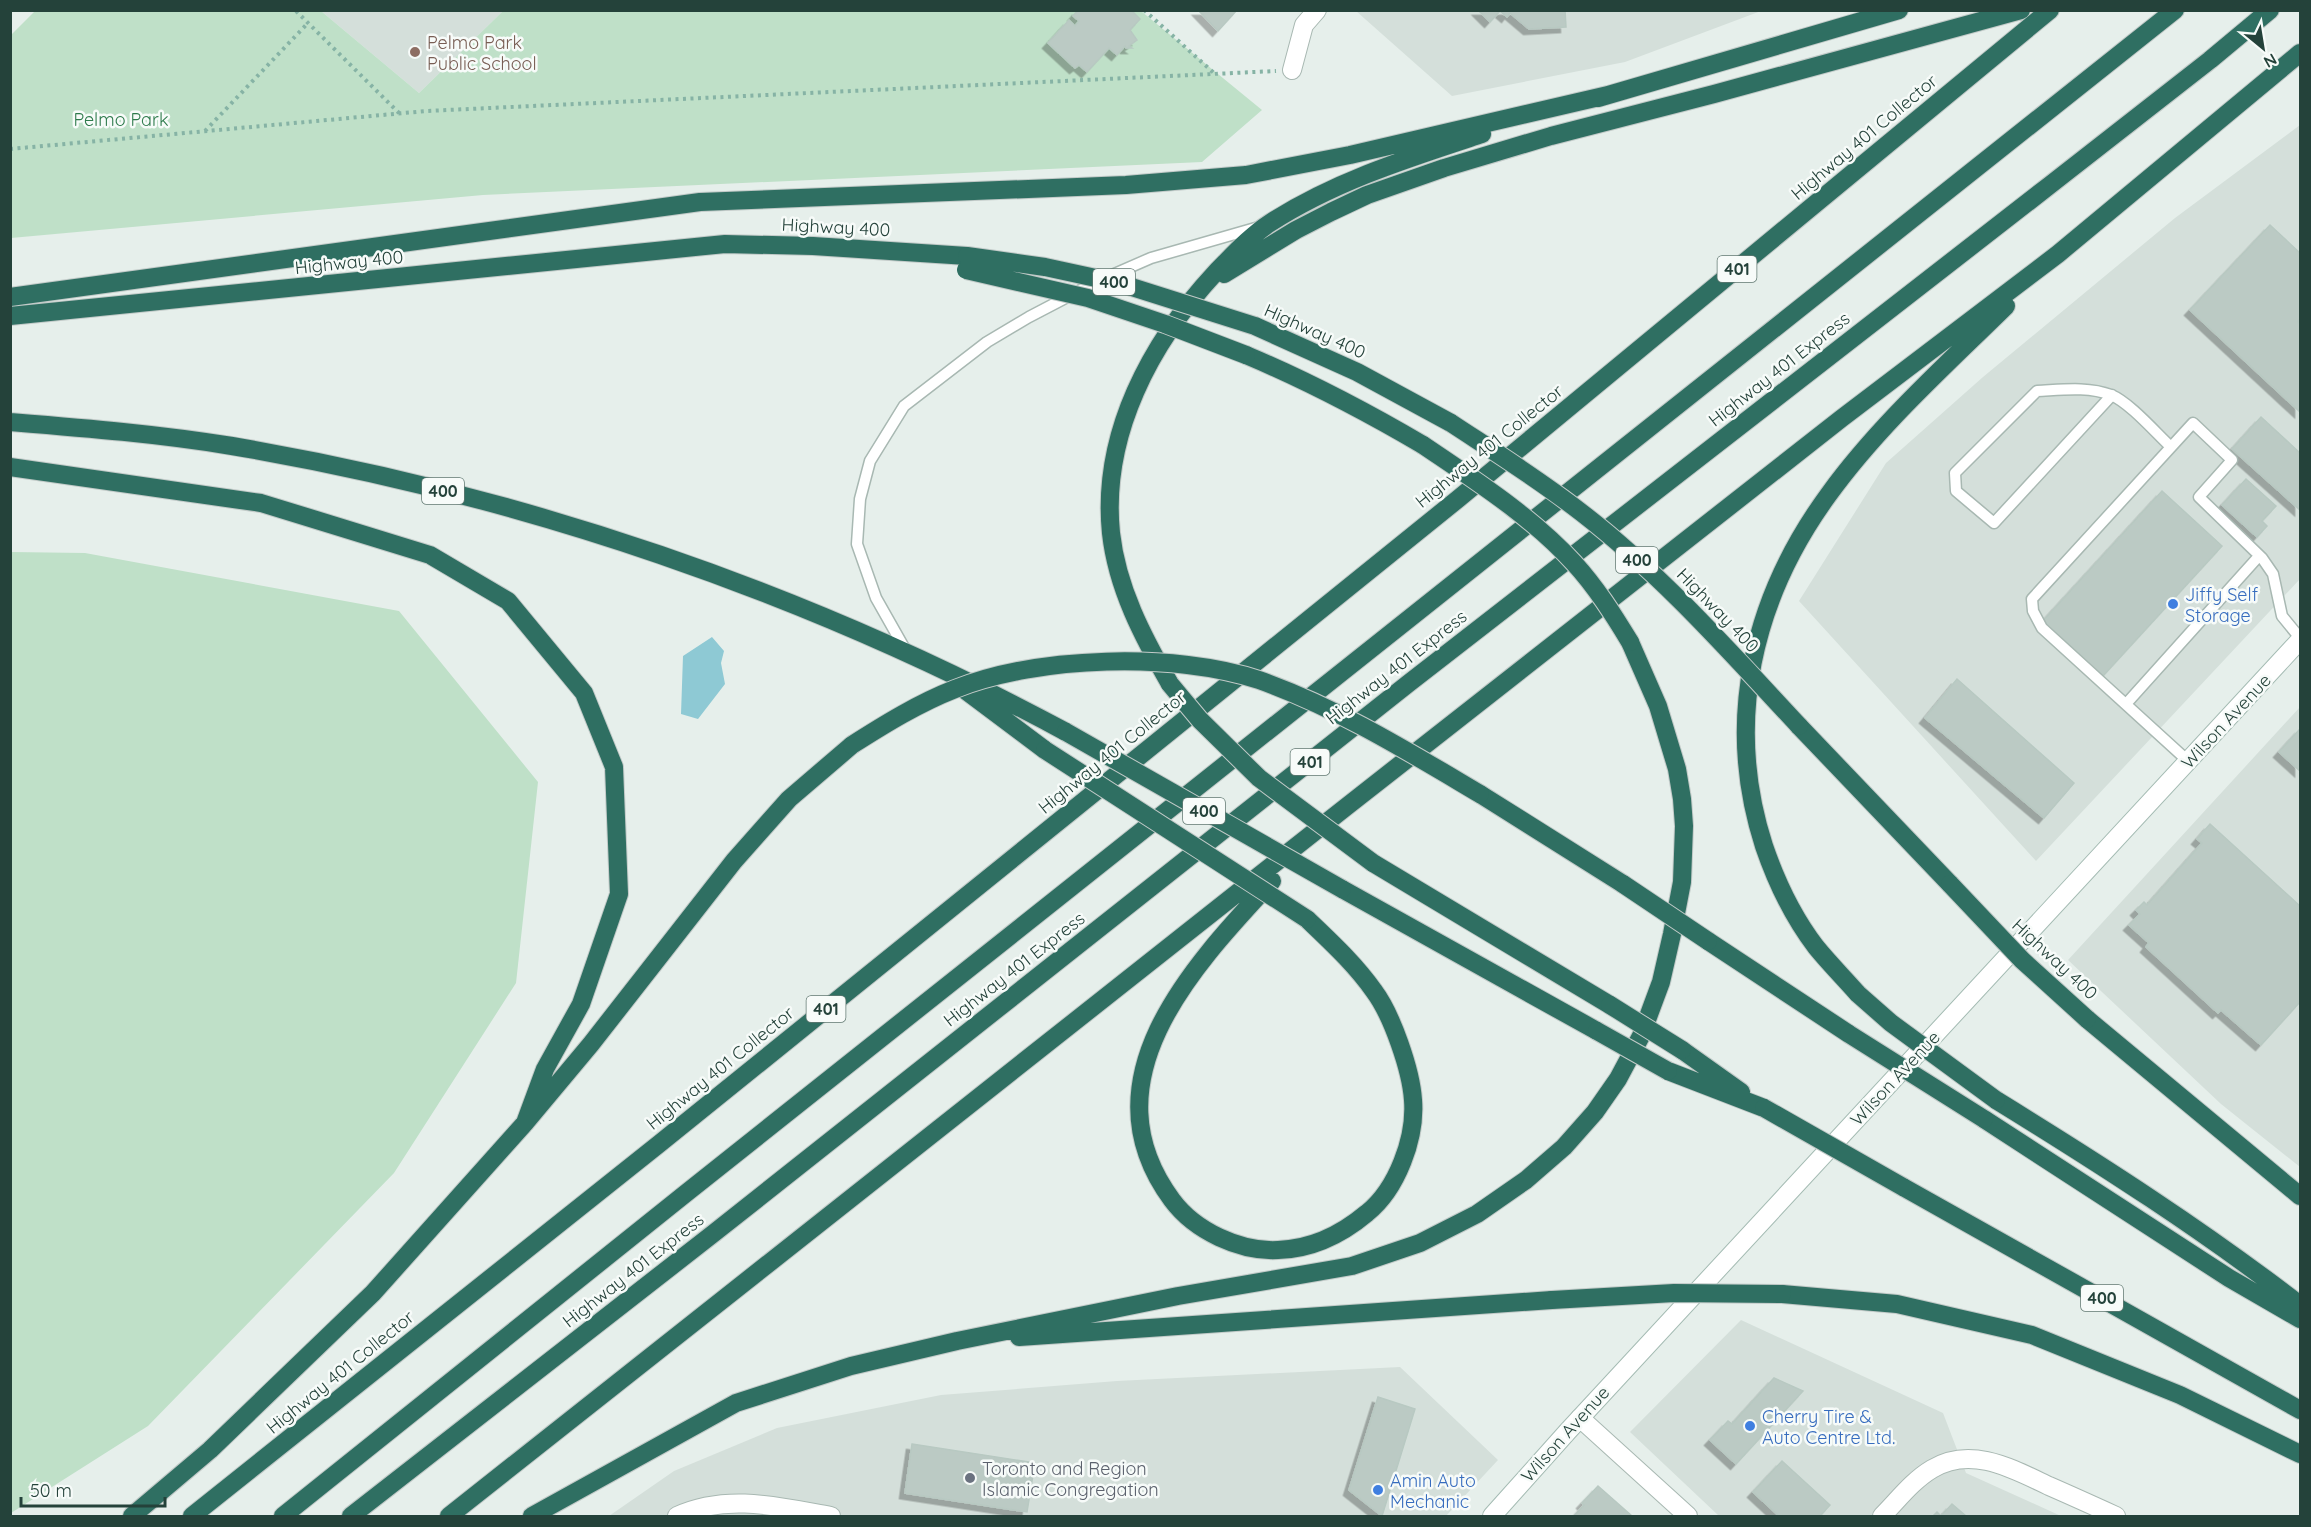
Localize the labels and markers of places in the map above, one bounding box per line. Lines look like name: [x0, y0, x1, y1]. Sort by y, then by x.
place label: Pelmo Park Public School: [427, 31, 537, 75]
marker: Pelmo Park Public School: [408, 45, 422, 59]
place label: Jiffy Self Storage: [2185, 583, 2259, 627]
marker: Jiffy Self Storage: [2166, 597, 2180, 611]
place label: Cherry Tire & Auto Centre Ltd.: [1762, 1405, 1895, 1449]
marker: Cherry Tire & Auto Centre Ltd.: [1743, 1419, 1757, 1433]
place label: Toronto and Region Islamic Congregation: [982, 1457, 1159, 1501]
place label: Amin Auto Mechanic: [1390, 1469, 1476, 1513]
marker: Toronto and Region Islamic Congregation: [963, 1471, 977, 1485]
marker: Amin Auto Mechanic: [1371, 1483, 1385, 1497]

